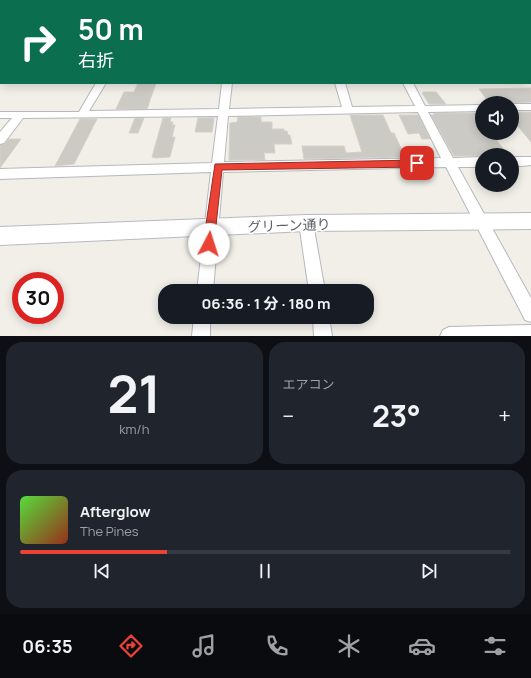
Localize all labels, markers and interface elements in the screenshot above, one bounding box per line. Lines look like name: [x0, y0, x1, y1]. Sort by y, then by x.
text: 50 m: [78, 10, 144, 48]
icon: right: [12, 16, 64, 68]
text: 右折: [78, 48, 114, 72]
map controls: [475, 96, 519, 192]
button: sound: [475, 96, 519, 140]
pin: [400, 146, 434, 180]
button: search: [475, 148, 519, 192]
icon: arrive: [406, 152, 428, 174]
street label: グリーン通り: [247, 214, 331, 236]
position arrow: [188, 223, 230, 265]
speed limit sign: 30: [12, 272, 64, 324]
text: 06:36 · 1 分 · 180 m: [201, 293, 331, 314]
text: 21: [107, 358, 161, 429]
text: エアコン: [283, 375, 335, 393]
text: 23°: [372, 395, 421, 436]
text: −: [283, 401, 294, 431]
text: +: [498, 401, 511, 431]
text: km/h: [119, 420, 149, 438]
text: Afterglow: [80, 501, 151, 522]
text: The Pines: [80, 522, 139, 540]
icon: previous: [91, 560, 113, 582]
icon: pause: [254, 560, 276, 582]
icon: next: [418, 560, 440, 582]
icon: directions: [117, 632, 145, 660]
icon: music: [190, 632, 218, 660]
icon: phone: [263, 632, 291, 660]
icon: climate: [335, 632, 363, 660]
icon: car: [408, 632, 436, 660]
icon: filters: [481, 632, 509, 660]
text: 06:35: [22, 634, 73, 658]

